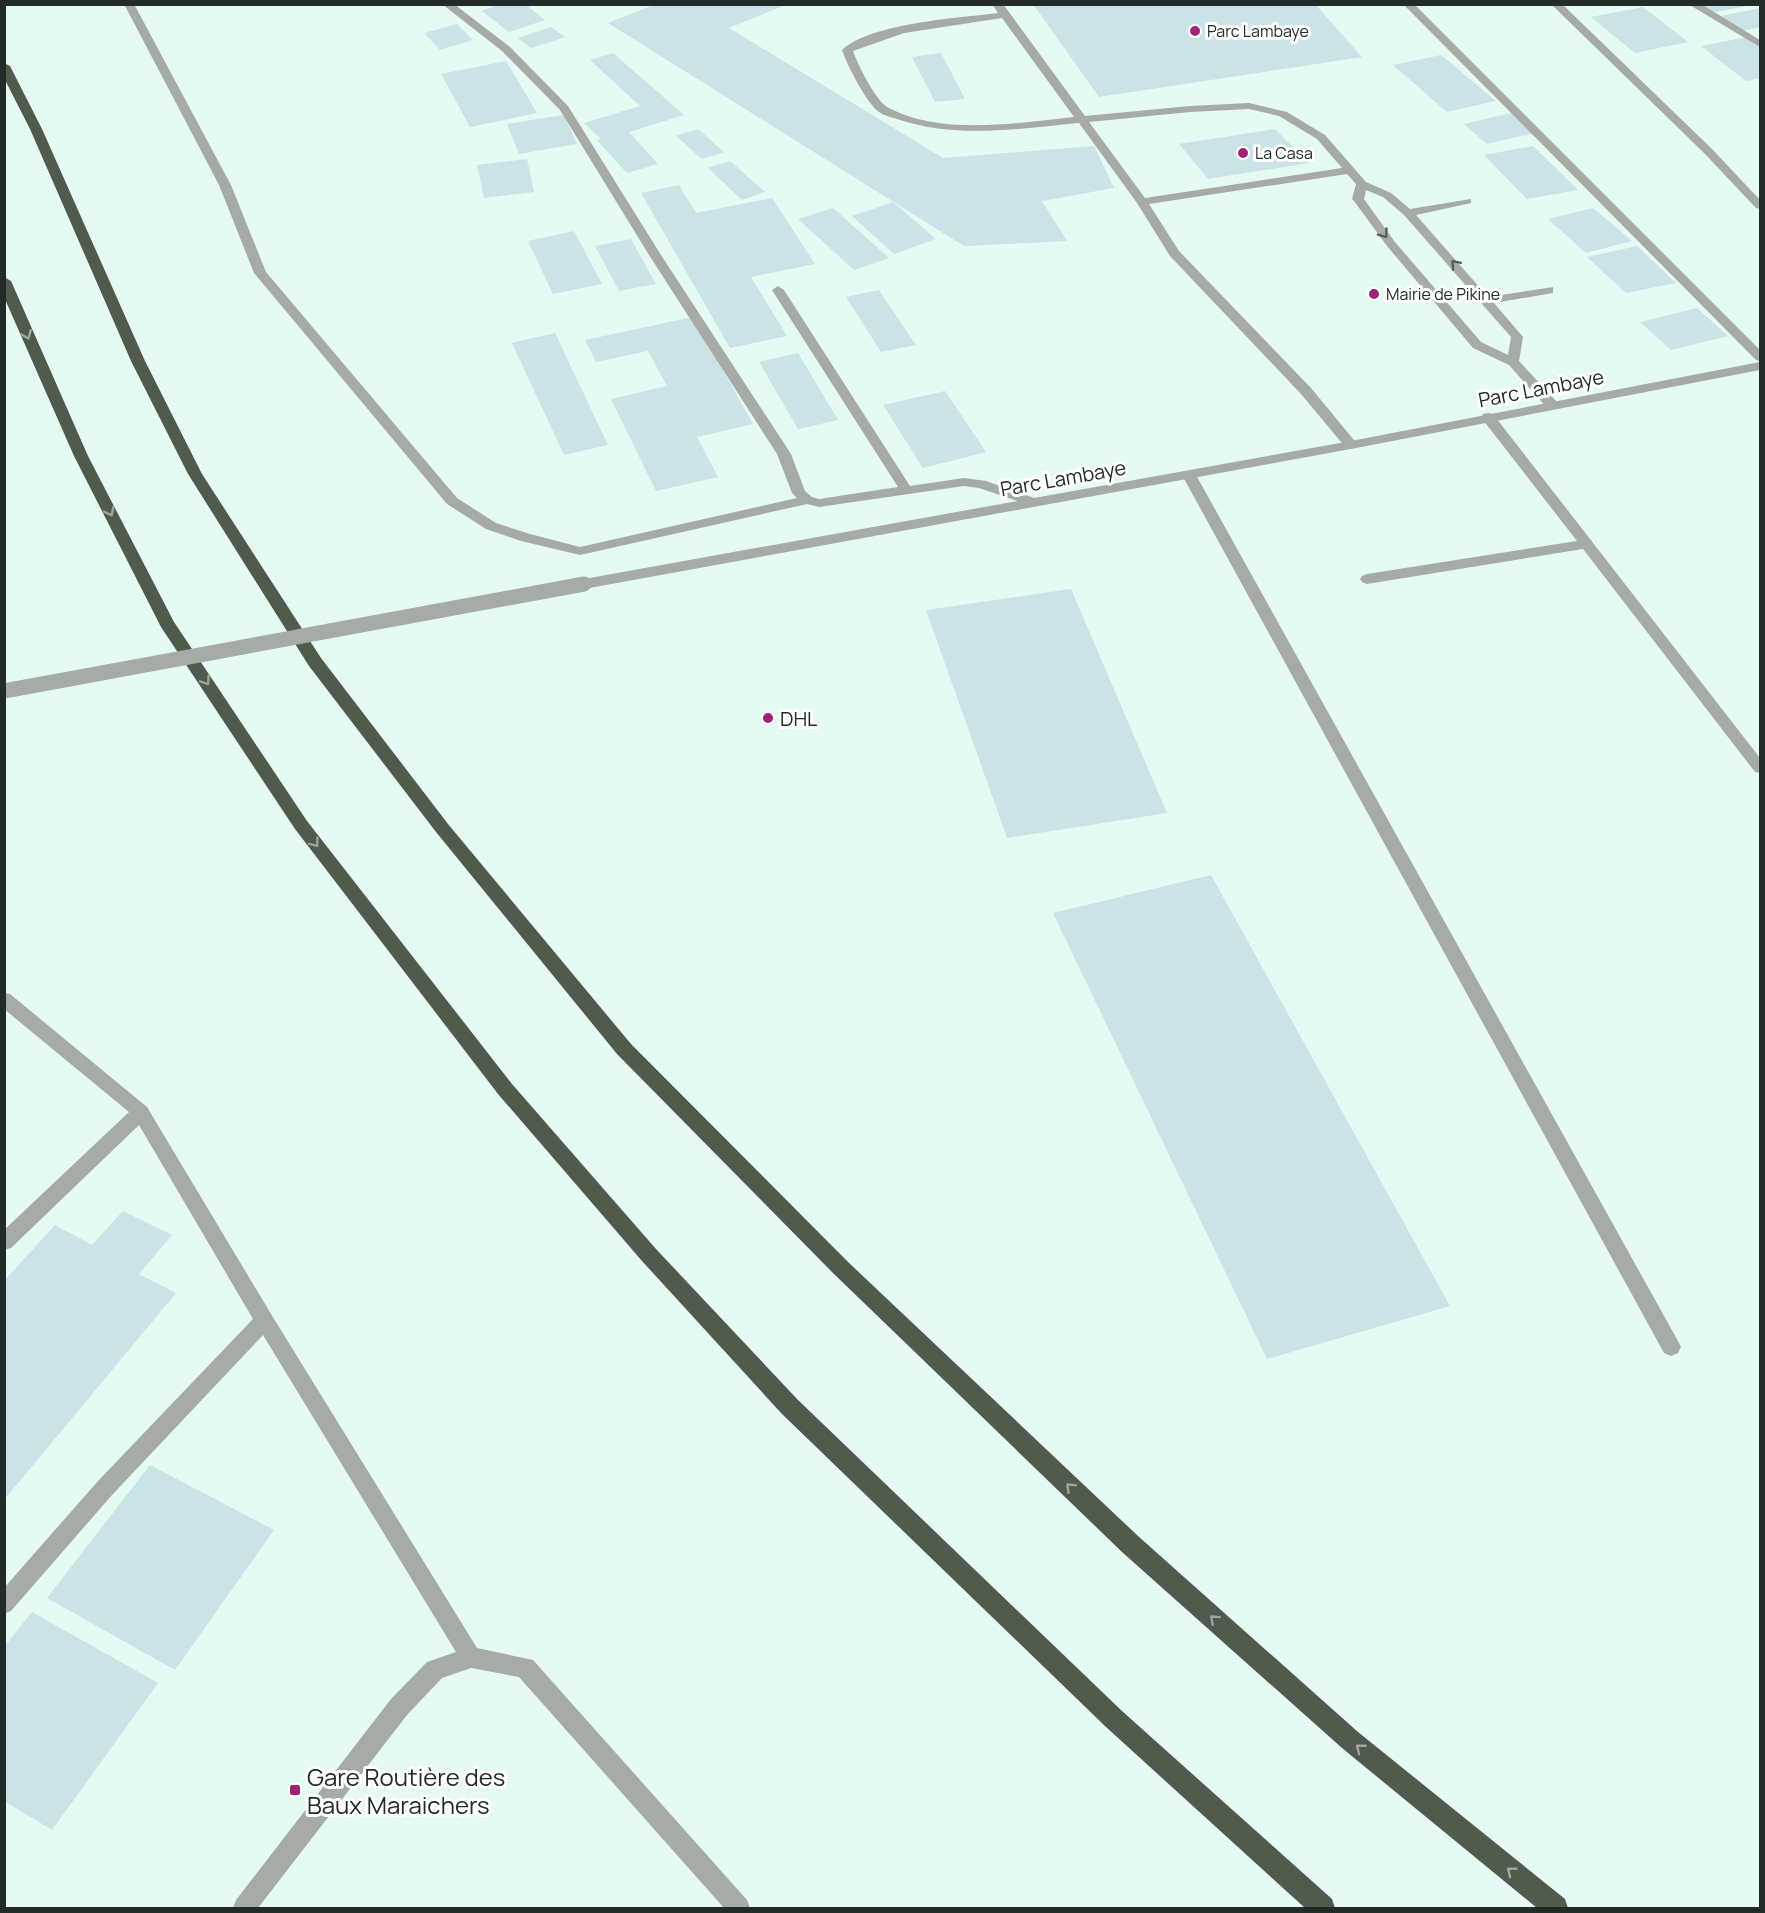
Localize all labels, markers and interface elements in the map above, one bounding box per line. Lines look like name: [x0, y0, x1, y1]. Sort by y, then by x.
place label: Parc Lambaye: [1207, 20, 1309, 42]
marker: Parc Lambaye: [1188, 24, 1202, 38]
place label: La Casa: [1255, 142, 1313, 164]
marker: La Casa: [1236, 146, 1250, 160]
one-way arrow: [1377, 227, 1388, 238]
one-way arrow: [1451, 261, 1462, 271]
place label: Mairie de Pikine: [1386, 283, 1500, 305]
marker: Mairie de Pikine: [1367, 287, 1381, 301]
one-way arrow: [20, 329, 32, 340]
street label: Parc Lambaye: [1476, 363, 1606, 413]
street label: Parc Lambaye: [998, 454, 1128, 502]
one-way arrow: [103, 505, 114, 516]
one-way arrow: [199, 674, 210, 685]
place label: DHL: [780, 705, 817, 732]
marker: DHL: [761, 711, 775, 725]
one-way arrow: [308, 836, 319, 847]
one-way arrow: [1066, 1483, 1077, 1494]
one-way arrow: [1210, 1615, 1221, 1626]
one-way arrow: [1356, 1744, 1367, 1755]
place label: Gare Routière des Baux Maraichers: [307, 1760, 505, 1821]
marker: Gare Routière des Baux Maraichers: [288, 1783, 302, 1797]
one-way arrow: [1507, 1868, 1518, 1879]

